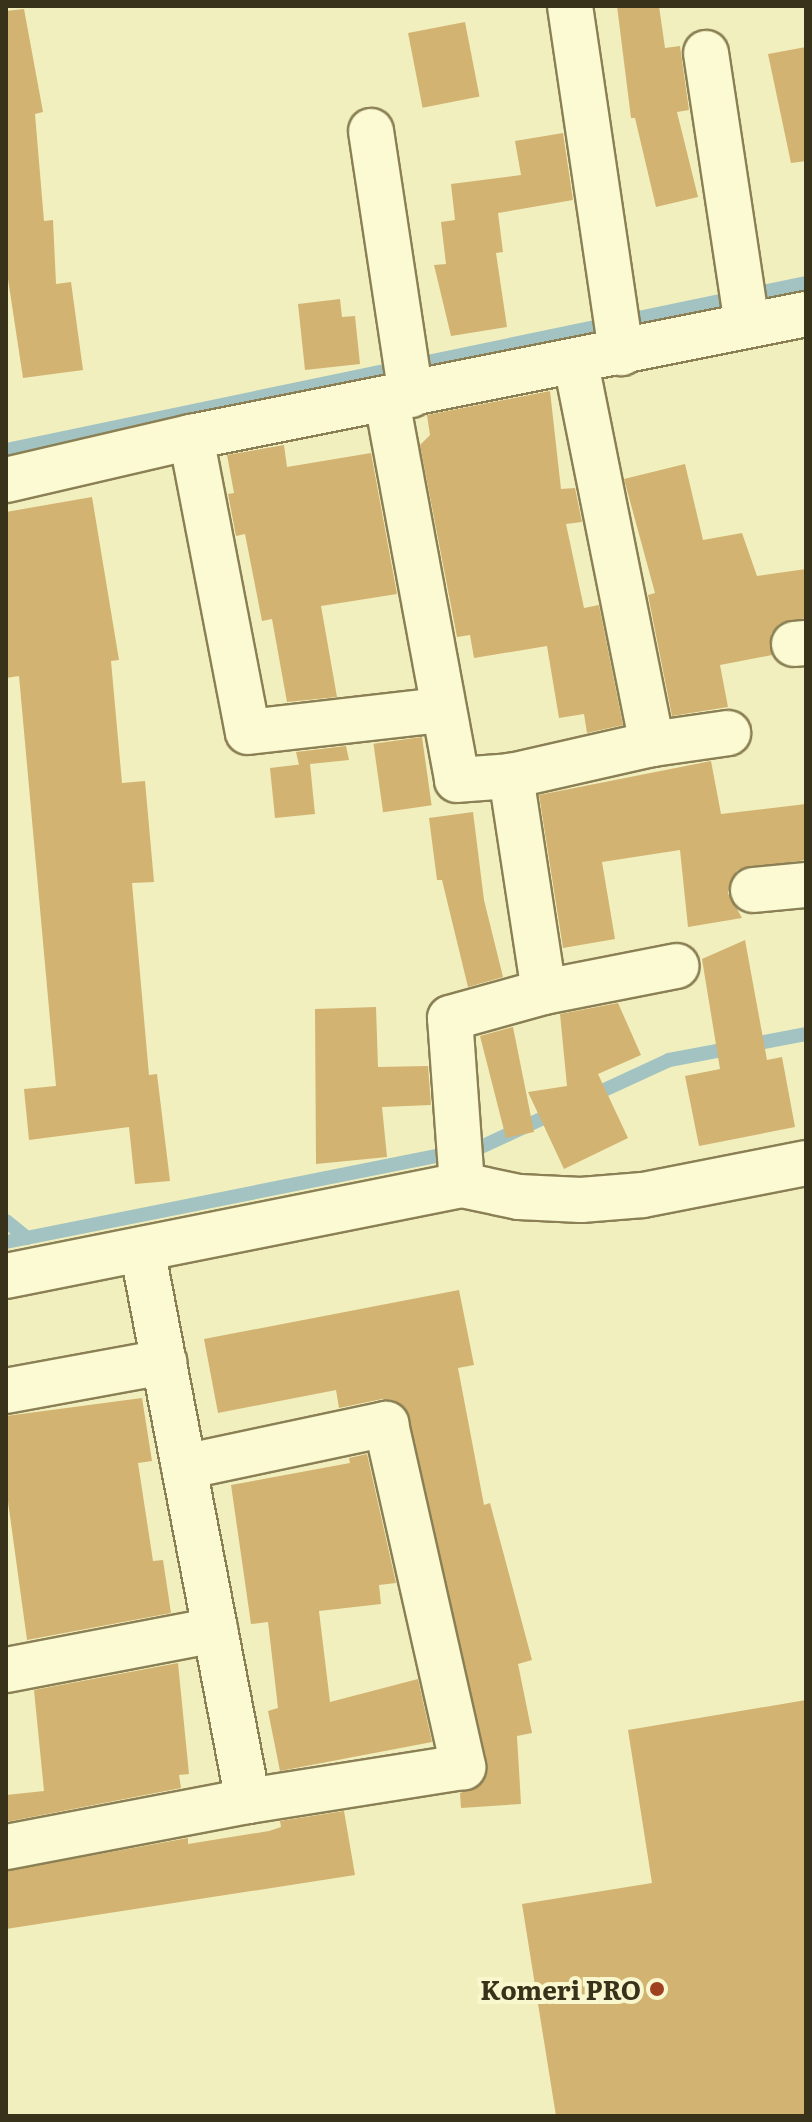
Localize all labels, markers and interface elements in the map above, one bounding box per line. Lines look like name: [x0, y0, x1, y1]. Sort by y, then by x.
place label: Komeri PRO: [480, 1973, 641, 2005]
marker: Komeri PRO: [648, 1980, 666, 1998]

